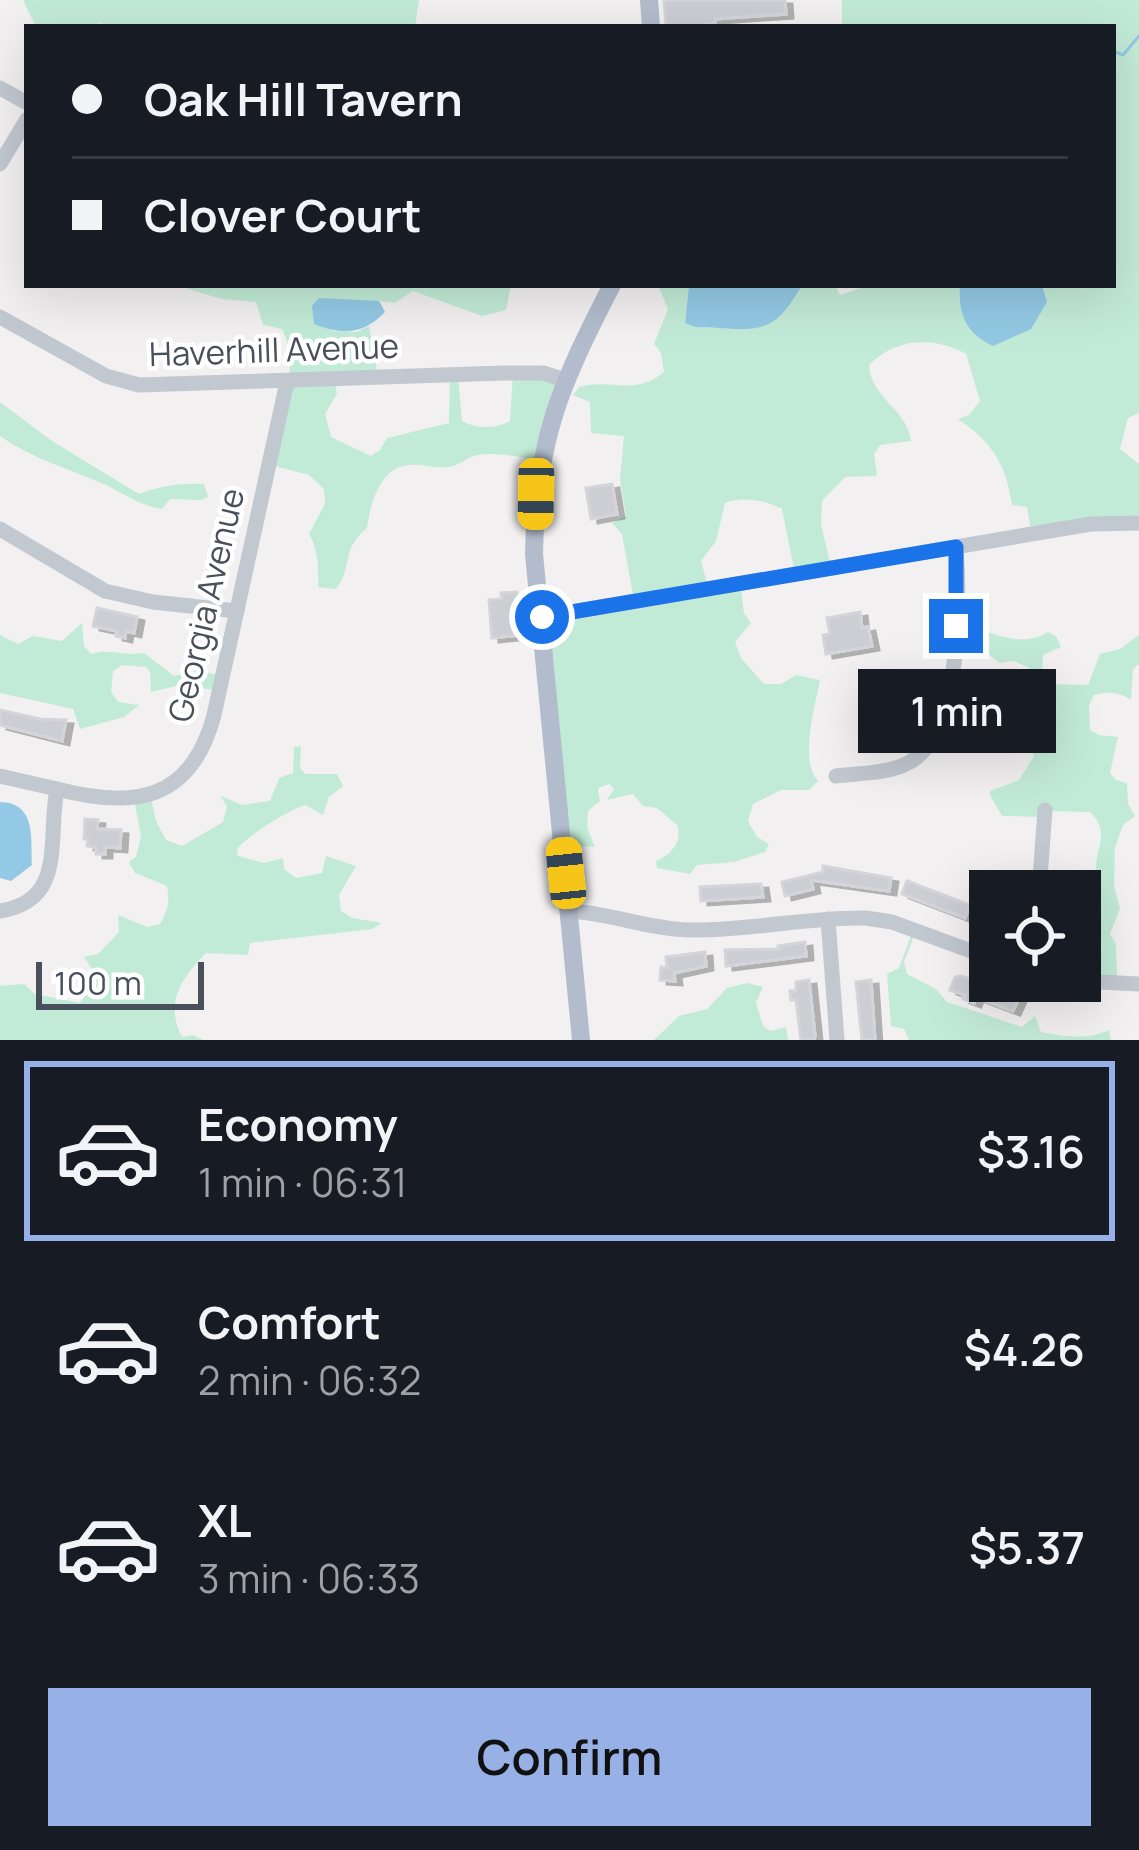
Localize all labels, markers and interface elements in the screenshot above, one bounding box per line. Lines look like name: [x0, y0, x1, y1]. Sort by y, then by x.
text: Oak Hill Tavern: [144, 68, 463, 130]
text: Clover Court: [144, 184, 421, 246]
street label: Haverhill Avenue: [148, 323, 400, 376]
car: [517, 458, 555, 530]
street label: Georgia Avenue: [157, 484, 254, 726]
route start: [515, 590, 569, 644]
route end: [929, 599, 983, 653]
callout: 1 min: [857, 668, 1055, 752]
text: 1 min: [911, 684, 1003, 738]
car: [544, 835, 588, 911]
map controls: [969, 870, 1101, 1002]
button: locate: [969, 870, 1101, 1002]
scale bar: [36, 956, 204, 1009]
text: 100 m: [54, 960, 142, 1005]
text: Economy: [198, 1093, 398, 1155]
icon: car: [54, 1097, 162, 1205]
text: $3.16: [977, 1120, 1085, 1182]
text: 1 min · 06:31: [198, 1155, 407, 1209]
text: Comfort: [198, 1291, 381, 1353]
icon: car: [54, 1295, 162, 1403]
text: $4.26: [964, 1318, 1085, 1380]
text: 2 min · 06:32: [198, 1353, 421, 1407]
text: XL: [198, 1489, 252, 1551]
icon: car: [54, 1493, 162, 1601]
text: $5.37: [969, 1516, 1085, 1578]
text: 3 min · 06:33: [198, 1551, 420, 1605]
button: Confirm: [48, 1688, 1091, 1826]

